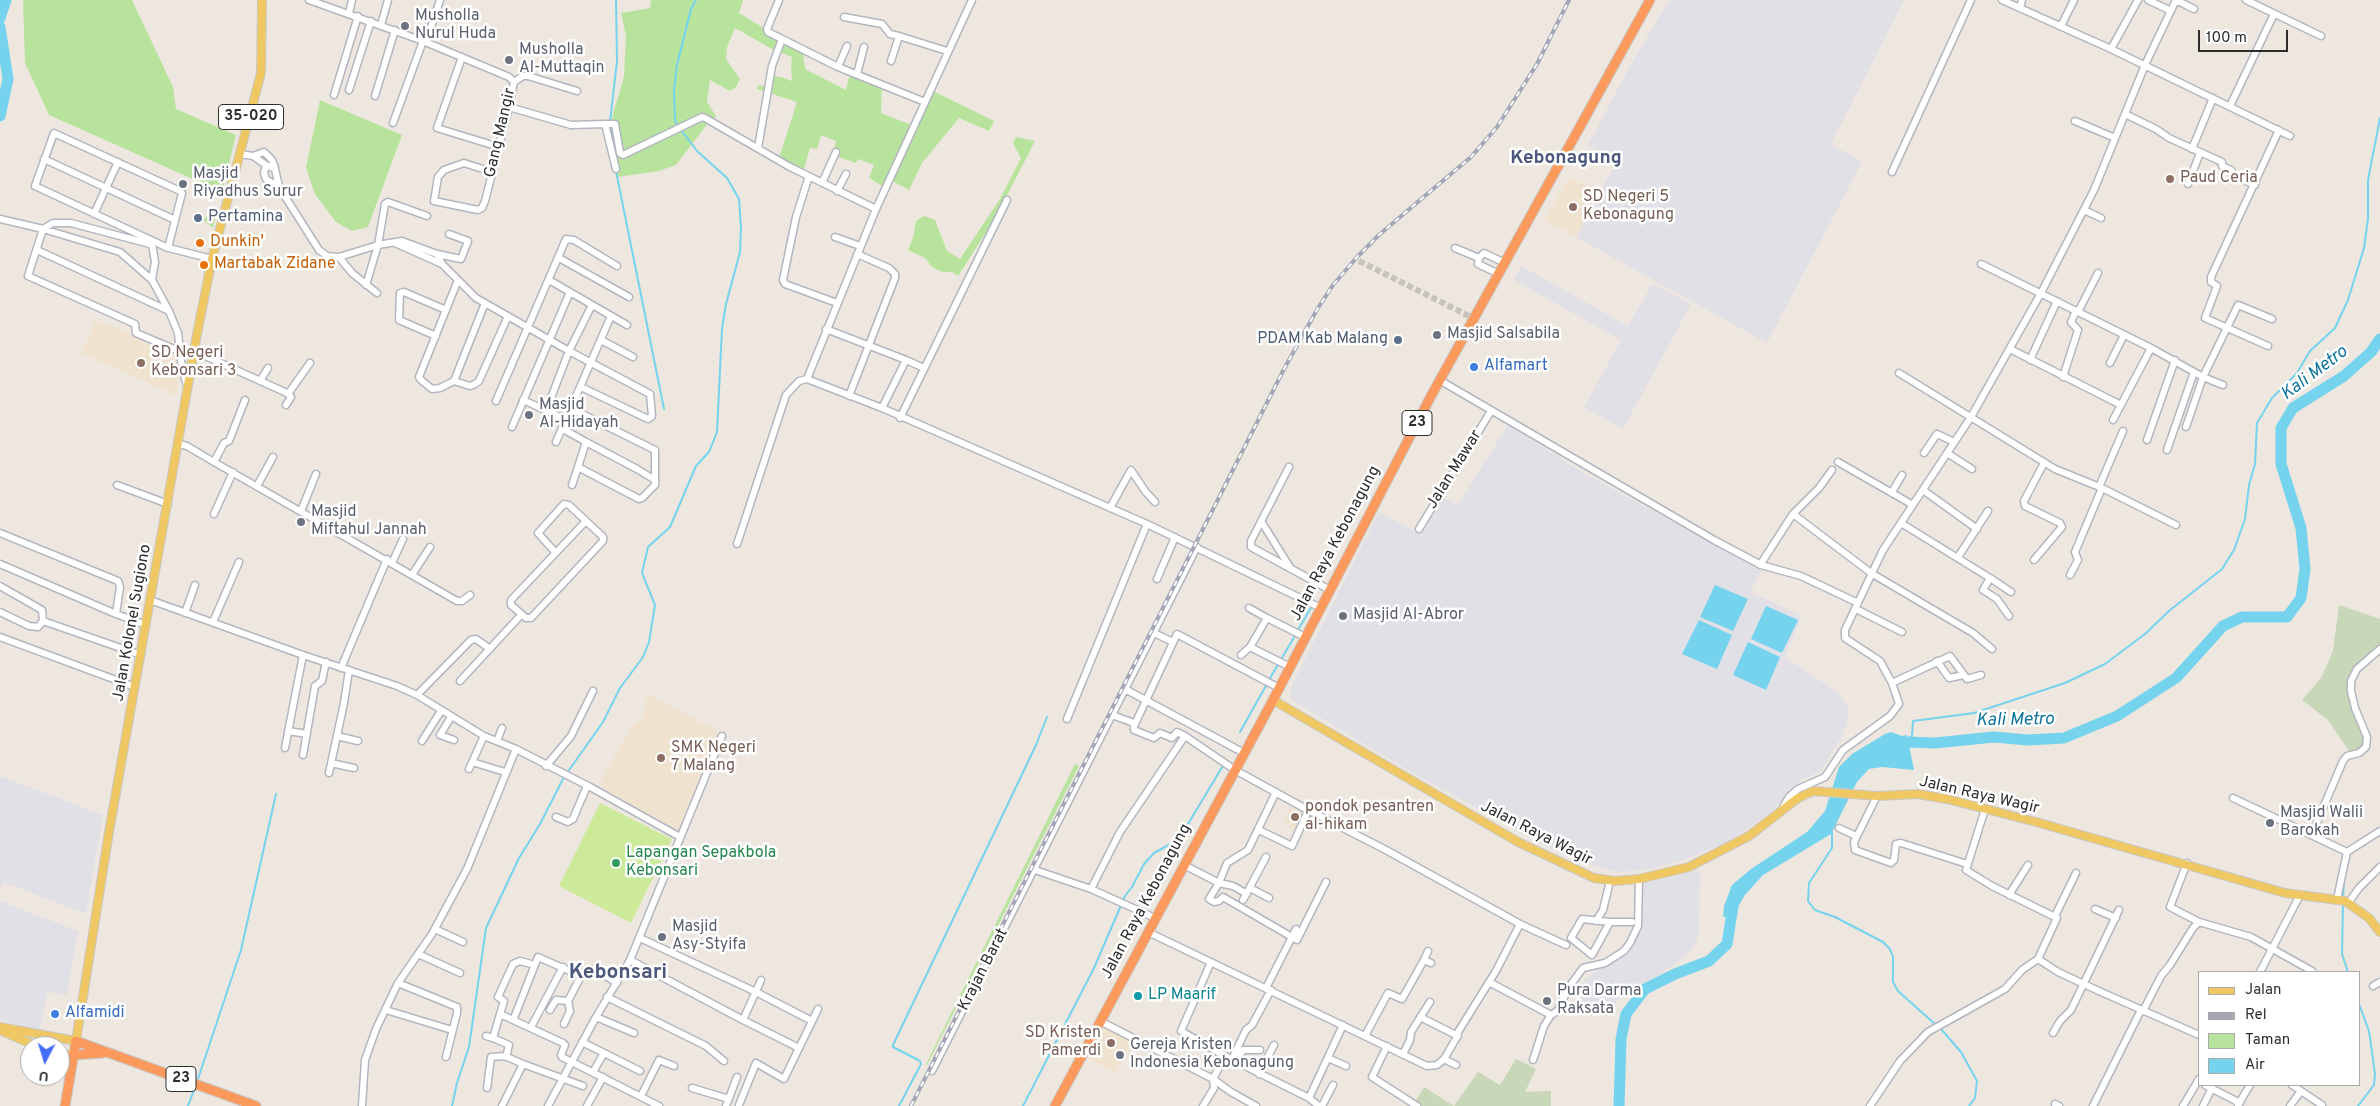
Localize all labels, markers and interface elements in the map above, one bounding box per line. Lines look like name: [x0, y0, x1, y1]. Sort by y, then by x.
place label: Musholla Nurul Huda: [415, 7, 496, 45]
marker: Musholla Nurul Huda: [399, 20, 411, 32]
scale bar: [2200, 20, 2290, 52]
text: 100 m: [2206, 29, 2247, 48]
place label: Musholla Al-Muttaqin: [519, 41, 605, 79]
marker: Musholla Al-Muttaqin: [503, 54, 515, 66]
street label: Gang Mangir: [481, 86, 521, 180]
road number: 35-020: [218, 104, 284, 130]
district label: Kebonagung: [1510, 148, 1622, 170]
place label: Masjid Riyadhus Surur: [193, 165, 303, 203]
place label: Paud Ceria: [2180, 169, 2258, 189]
marker: Paud Ceria: [2164, 173, 2176, 185]
marker: Masjid Riyadhus Surur: [177, 178, 189, 190]
place label: SD Negeri 5 Kebonagung: [1583, 188, 1674, 226]
marker: SD Negeri 5 Kebonagung: [1567, 201, 1579, 213]
place label: Pertamina: [208, 208, 283, 228]
marker: Pertamina: [192, 212, 204, 224]
place label: Dunkin': [210, 233, 264, 253]
marker: Dunkin': [194, 237, 206, 249]
place label: Martabak Zidane: [214, 255, 336, 275]
marker: Martabak Zidane: [198, 259, 210, 271]
place label: Masjid Salsabila: [1447, 325, 1560, 345]
marker: Masjid Salsabila: [1431, 329, 1443, 341]
place label: PDAM Kab Malang: [1257, 330, 1388, 350]
marker: PDAM Kab Malang: [1392, 334, 1404, 346]
water label: Kali Metro: [2277, 342, 2353, 406]
place label: SD Negeri Kebonsari 3: [151, 344, 236, 382]
marker: SD Negeri Kebonsari 3: [135, 357, 147, 369]
place label: Alfamart: [1484, 357, 1548, 377]
marker: Alfamart: [1468, 361, 1480, 373]
place label: Masjid Al-Hidayah: [539, 396, 618, 434]
marker: Masjid Al-Hidayah: [523, 409, 535, 421]
road number: 23: [1402, 410, 1432, 436]
street label: Jalan Mawar: [1423, 427, 1487, 513]
street label: Jalan Raya Kebonagung: [1287, 463, 1385, 625]
place label: Masjid Miftahul Jannah: [311, 503, 427, 541]
marker: Masjid Miftahul Jannah: [295, 516, 307, 528]
street label: Jalan Kolonel Sugiono: [110, 543, 156, 703]
place label: Masjid Al-Abror: [1353, 606, 1464, 626]
marker: Masjid Al-Abror: [1337, 610, 1349, 622]
water label: Kali Metro: [1976, 710, 2054, 732]
place label: SMK Negeri 7 Malang: [671, 739, 756, 777]
marker: SMK Negeri 7 Malang: [655, 752, 667, 764]
street label: Jalan Raya Wagir: [1917, 773, 2041, 819]
place label: pondok pesantren al-hikam: [1305, 798, 1434, 836]
street label: Jalan Raya Wagir: [1477, 798, 1595, 870]
place label: Masjid Walii Barokah: [2280, 804, 2363, 842]
marker: pondok pesantren al-hikam: [1289, 811, 1301, 823]
marker: Masjid Walii Barokah: [2264, 817, 2276, 829]
street label: Jalan Raya Kebonagung: [1098, 821, 1196, 983]
place label: Lapangan Sepakbola Kebonsari: [626, 844, 776, 882]
marker: Lapangan Sepakbola Kebonsari: [610, 857, 622, 869]
place label: Masjid Asy-Styifa: [672, 918, 746, 956]
street label: Krajan Barat: [955, 925, 1013, 1015]
marker: Masjid Asy-Styifa: [656, 931, 668, 943]
district label: Kebonsari: [569, 961, 667, 987]
legend: [2198, 971, 2360, 1086]
text: Jalan: [2245, 981, 2282, 1000]
place label: Pura Darma Raksata: [1557, 982, 1641, 1020]
place label: LP Maarif: [1148, 986, 1216, 1006]
marker: LP Maarif: [1132, 990, 1144, 1002]
marker: Pura Darma Raksata: [1541, 995, 1553, 1007]
place label: Alfamidi: [65, 1004, 125, 1024]
text: Rel: [2245, 1006, 2267, 1025]
marker: Alfamidi: [49, 1008, 61, 1020]
place label: SD Kristen Pamerdi: [1025, 1024, 1101, 1062]
text: Taman: [2245, 1031, 2290, 1050]
north arrow: [20, 1036, 70, 1086]
place label: Gereja Kristen Indonesia Kebonagung: [1130, 1036, 1294, 1074]
marker: SD Kristen Pamerdi: [1105, 1037, 1117, 1049]
marker: Gereja Kristen Indonesia Kebonagung: [1114, 1049, 1126, 1061]
text: Air: [2245, 1056, 2265, 1075]
road number: 23: [166, 1066, 196, 1092]
text: U: [38, 1067, 49, 1084]

